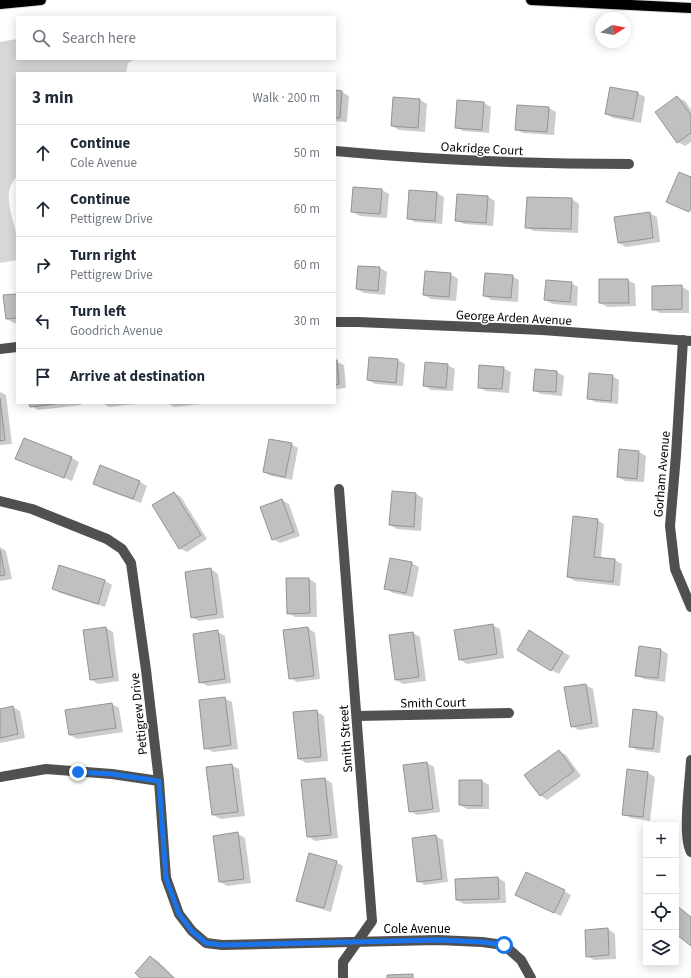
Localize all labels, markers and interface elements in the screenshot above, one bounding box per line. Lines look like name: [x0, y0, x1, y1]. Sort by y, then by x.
north arrow: [595, 12, 631, 48]
search box: [16, 16, 336, 60]
icon: search: [30, 27, 52, 49]
text: Search here: [62, 28, 136, 49]
text: 3 min: [32, 86, 73, 110]
text: Walk · 200 m: [252, 89, 320, 107]
text: Continue: [70, 133, 130, 154]
street label: Oakridge Court: [440, 138, 524, 160]
icon: ahead: [32, 142, 54, 164]
text: 50 m: [294, 144, 320, 162]
text: Cole Avenue: [70, 154, 137, 172]
text: Continue: [70, 189, 130, 210]
icon: ahead: [32, 198, 54, 220]
text: 60 m: [294, 200, 320, 218]
text: Pettigrew Drive: [70, 210, 153, 228]
text: Turn right: [70, 245, 136, 266]
icon: right: [32, 254, 54, 276]
text: 60 m: [294, 256, 320, 274]
text: Pettigrew Drive: [70, 266, 153, 284]
text: Turn left: [70, 301, 126, 322]
street label: George Arden Avenue: [455, 306, 572, 330]
icon: left: [32, 310, 54, 332]
text: 30 m: [294, 312, 320, 330]
text: Goodrich Avenue: [70, 322, 163, 340]
icon: arrive: [32, 366, 54, 388]
text: Arrive at destination: [70, 366, 205, 387]
street label: Gorham Avenue: [649, 430, 675, 518]
street label: Pettigrew Drive: [126, 672, 152, 756]
street label: Smith Court: [400, 693, 466, 713]
street label: Smith Street: [335, 704, 357, 773]
route end: [69, 763, 87, 781]
map controls: [643, 822, 679, 966]
button: +: [643, 822, 679, 858]
button: −: [643, 858, 679, 894]
button: locate: [643, 894, 679, 930]
street label: Cole Avenue: [384, 920, 450, 938]
button: layers: [643, 930, 679, 966]
route start: [495, 936, 513, 954]

